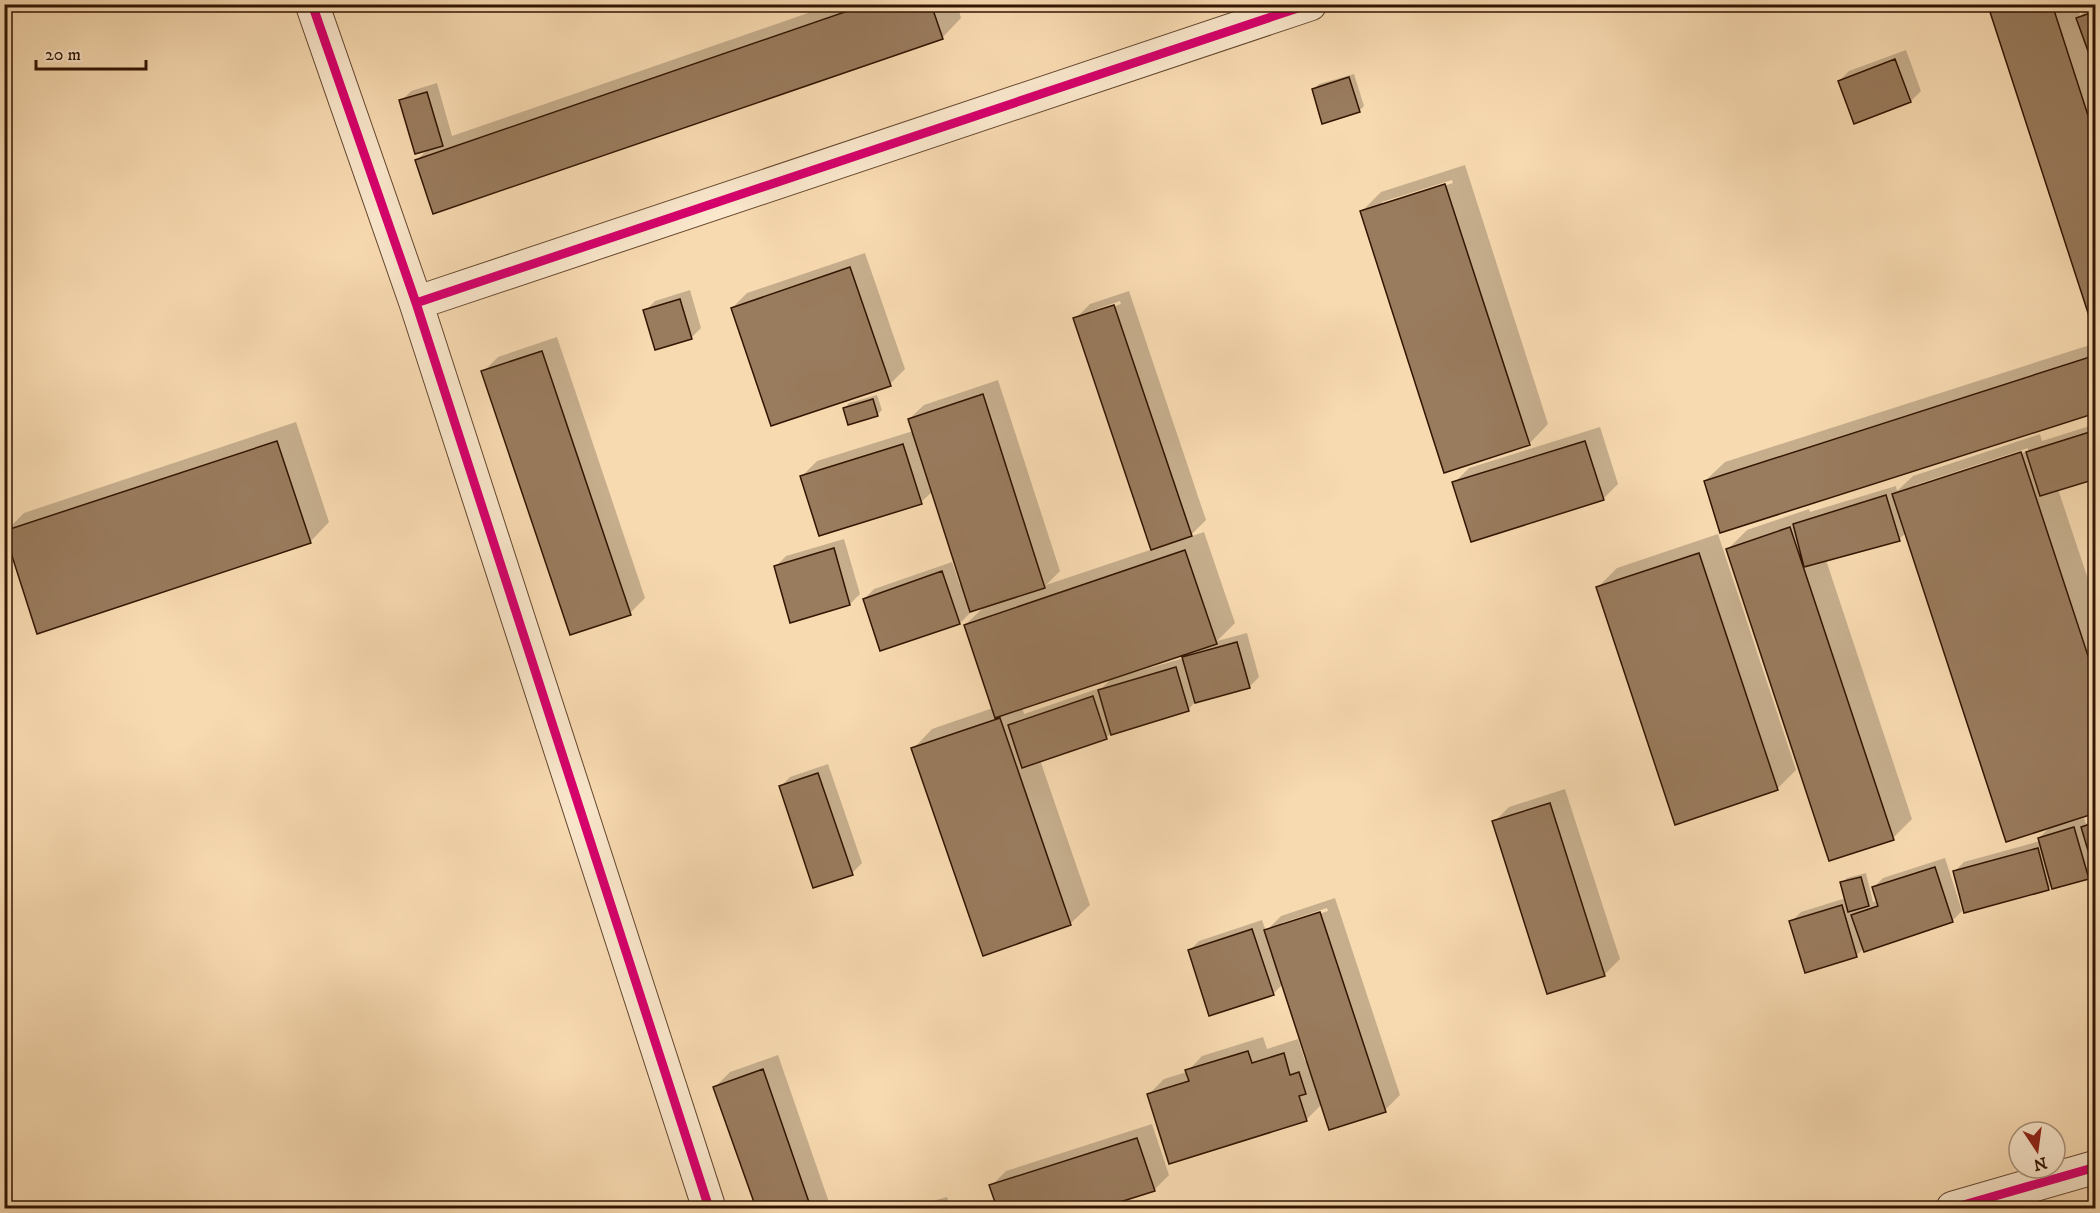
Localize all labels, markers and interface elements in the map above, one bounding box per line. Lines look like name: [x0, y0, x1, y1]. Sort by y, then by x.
scale bar: [36, 33, 146, 71]
text: 20 m: [45, 44, 81, 66]
north arrow: [2007, 1120, 2067, 1180]
text: N: [2031, 1152, 2049, 1175]

